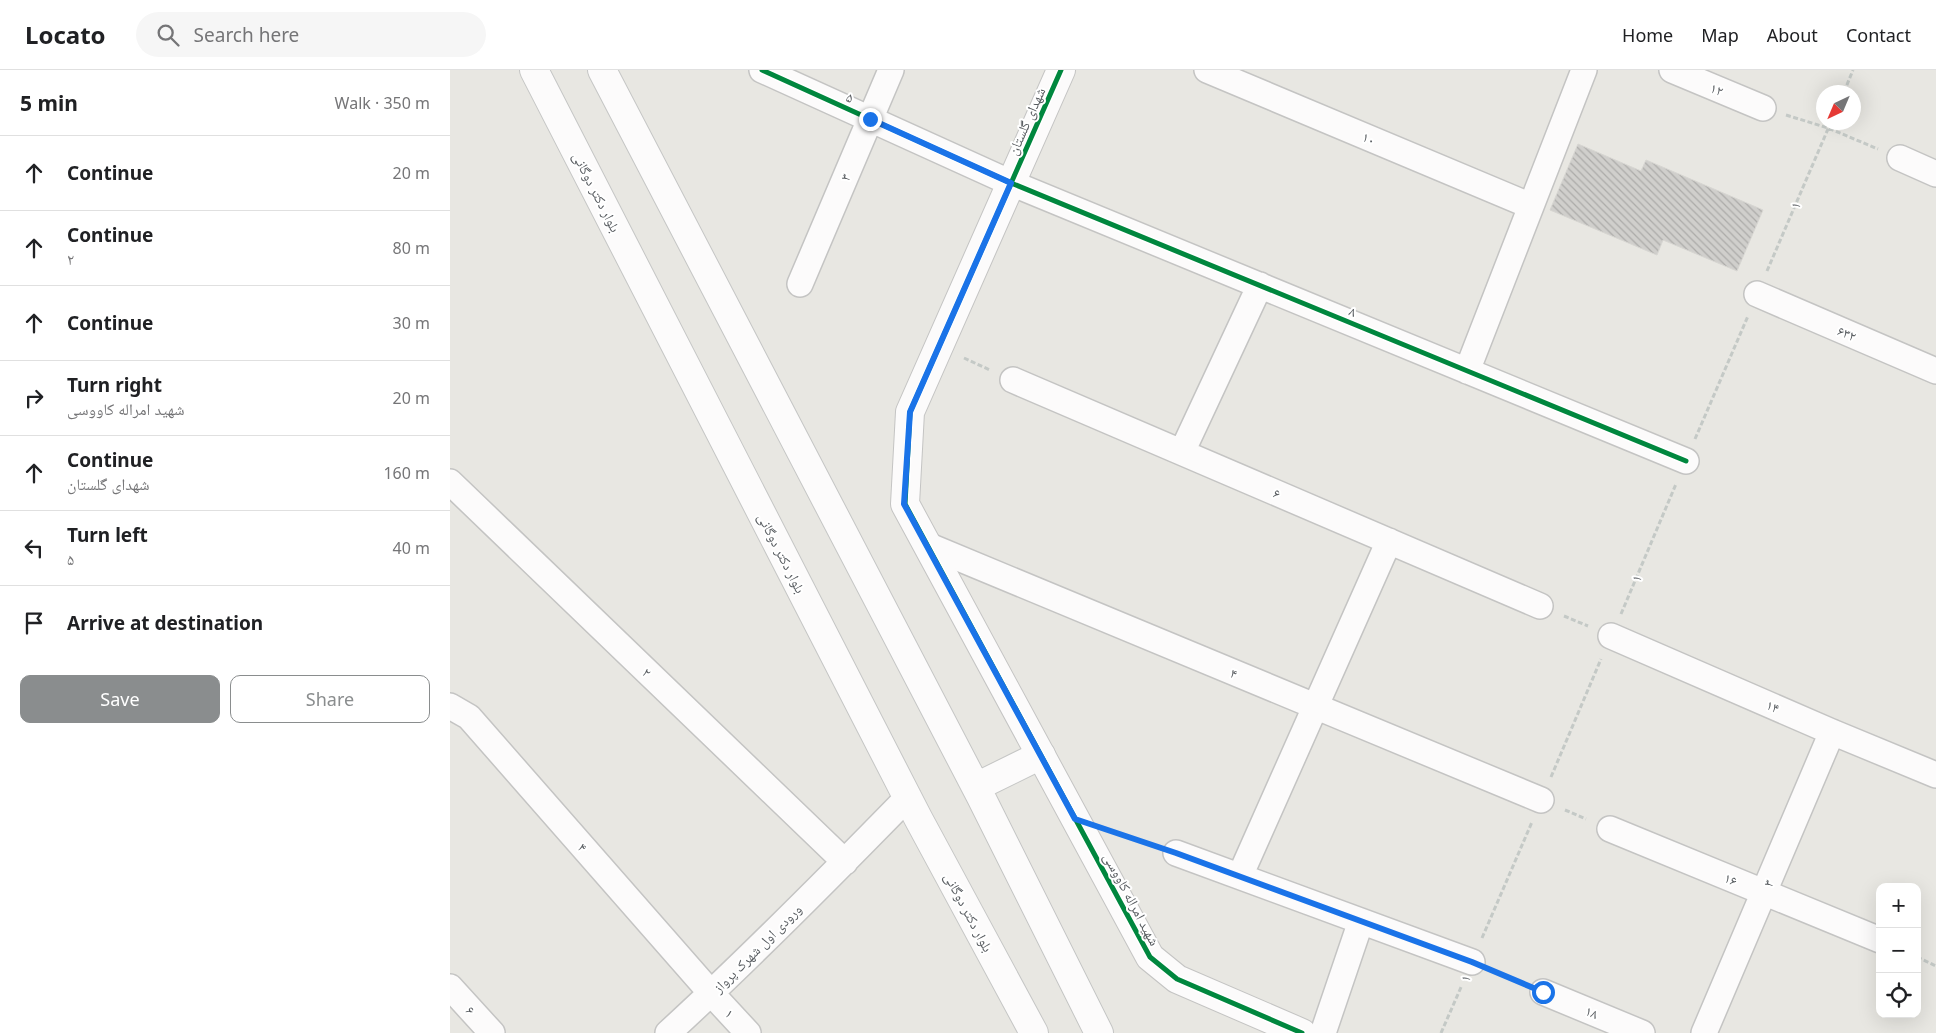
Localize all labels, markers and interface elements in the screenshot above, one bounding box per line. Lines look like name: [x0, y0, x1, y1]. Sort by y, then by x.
search box: [136, 12, 486, 57]
text: Locato: [25, 18, 106, 51]
icon: search: [154, 21, 182, 49]
text: Search here: [194, 22, 299, 48]
text: Home: [1622, 23, 1673, 47]
text: Map: [1701, 23, 1739, 47]
text: About: [1767, 23, 1818, 47]
text: Contact: [1846, 23, 1911, 47]
street label: ۱۲: [1708, 78, 1726, 100]
street label: شهدای گلستان: [1003, 84, 1049, 158]
north arrow: [1816, 85, 1861, 130]
street label: ۵: [843, 87, 857, 107]
text: 5 min: [20, 89, 78, 117]
text: Walk · 350 m: [335, 92, 430, 114]
route end: [859, 108, 882, 131]
street label: ۱۰: [1359, 127, 1379, 149]
street label: بلوار دکتر دوگانی: [569, 149, 625, 235]
icon: ahead: [20, 159, 48, 187]
text: Continue: [67, 160, 153, 186]
text: 20 m: [393, 162, 430, 184]
street label: ۳: [835, 170, 855, 184]
street label: ۱: [1785, 198, 1805, 212]
text: Continue: [67, 222, 153, 248]
icon: ahead: [20, 234, 48, 262]
text: 80 m: [393, 237, 430, 259]
text: ۲: [67, 248, 74, 270]
street label: ۸: [1347, 301, 1359, 321]
icon: ahead: [20, 309, 48, 337]
text: Continue: [67, 310, 153, 336]
text: 30 m: [393, 312, 430, 334]
street label: ۶۳۲: [1835, 321, 1859, 345]
text: Turn right: [67, 372, 162, 398]
icon: right: [20, 384, 48, 412]
text: 20 m: [393, 387, 430, 409]
text: شهید امراله کاووسی: [67, 398, 184, 420]
text: Continue: [67, 447, 153, 473]
icon: ahead: [20, 459, 48, 487]
text: 160 m: [383, 462, 430, 484]
text: شهدای گلستان: [67, 473, 149, 495]
street label: ۶: [1270, 483, 1284, 503]
street label: بلوار دکتر دوگانی: [754, 510, 810, 596]
text: Turn left: [67, 522, 148, 548]
icon: left: [20, 534, 48, 562]
text: 40 m: [393, 537, 430, 559]
text: ۵: [67, 548, 74, 570]
street label: ۱: [1626, 571, 1646, 585]
icon: arrive: [20, 609, 48, 637]
text: Arrive at destination: [67, 610, 263, 636]
street label: ۲: [638, 663, 656, 681]
street label: ۴: [1227, 663, 1241, 683]
button: Save: [20, 675, 220, 723]
button: Share: [230, 675, 430, 723]
street label: ۱۴: [1763, 695, 1783, 717]
street label: ۴: [574, 838, 592, 856]
street label: شهید امراله کاووسی: [1099, 849, 1165, 949]
street label: ۱۶: [1721, 868, 1741, 890]
street label: بلوار دکتر دوگانی: [940, 869, 998, 955]
street label: ۳: [1758, 876, 1778, 890]
map controls: [1876, 883, 1921, 1018]
button: +: [1876, 883, 1921, 928]
street label: ورودی اول شهرک پرواز: [708, 900, 806, 997]
button: −: [1876, 928, 1921, 973]
street label: ۱: [1455, 971, 1475, 985]
button: locate: [1876, 973, 1921, 1018]
route start: [1532, 981, 1555, 1004]
street label: ۶: [462, 1001, 480, 1019]
street label: ۱۸: [1582, 1001, 1602, 1023]
street label: ۱: [721, 1004, 739, 1022]

